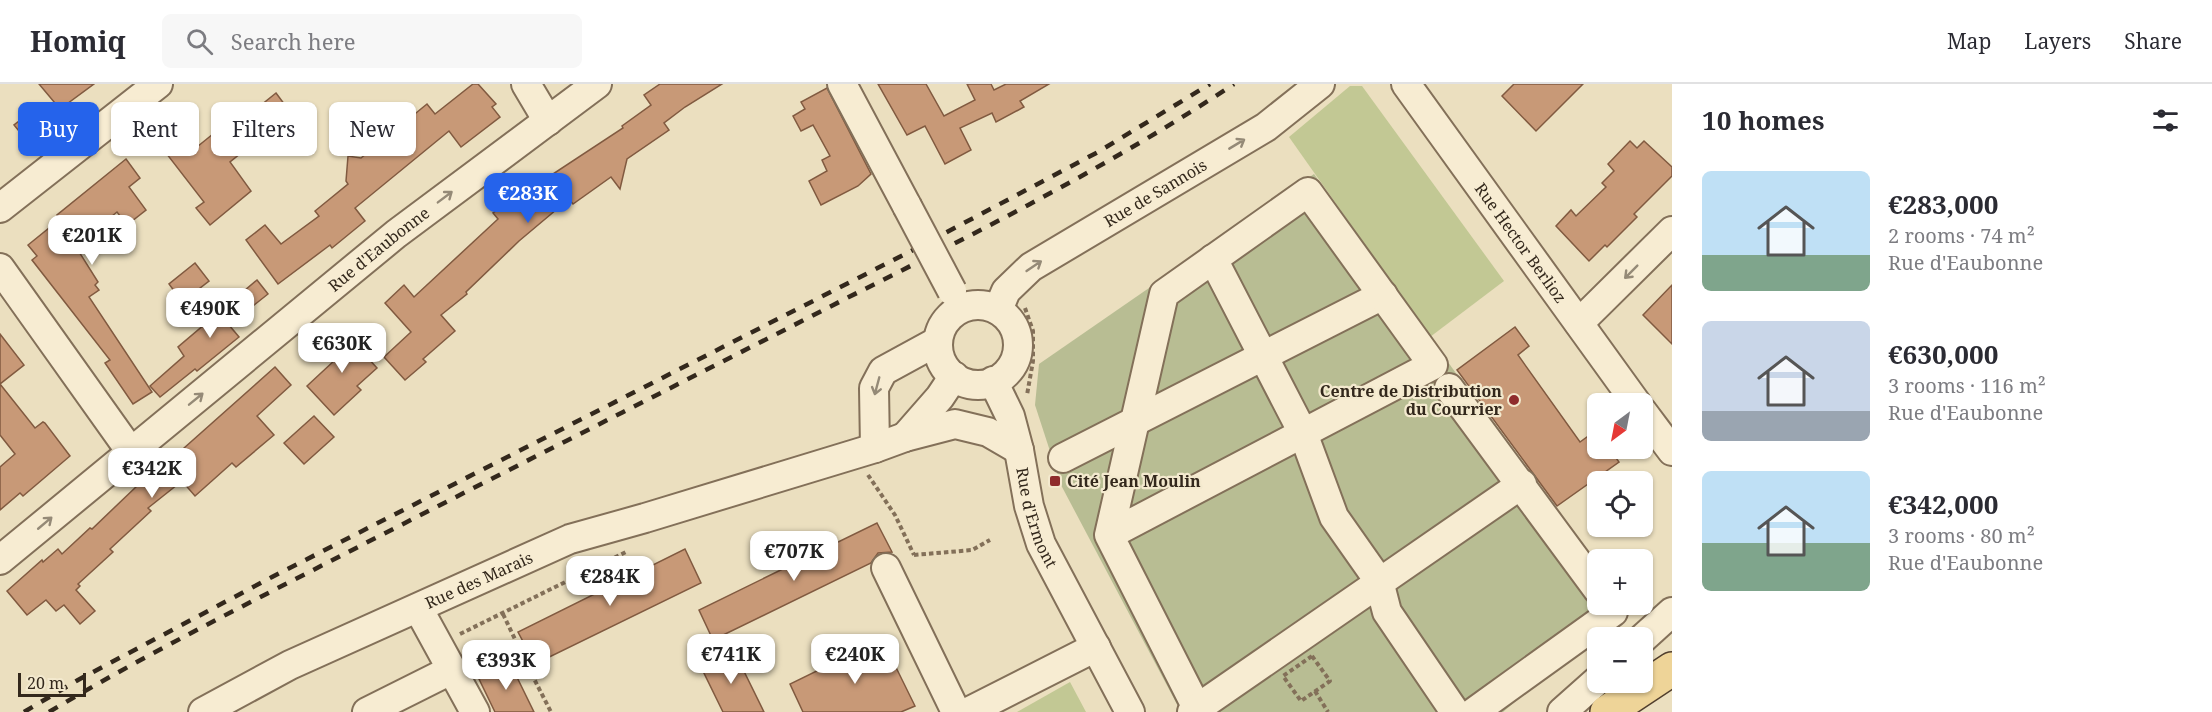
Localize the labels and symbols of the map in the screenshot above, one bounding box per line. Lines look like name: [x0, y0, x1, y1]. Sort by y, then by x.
one-way arrow: [1228, 137, 1245, 149]
street label: Rue de Sannois: [1100, 154, 1211, 232]
pin: €283K: [486, 173, 570, 224]
street label: Rue Hector Berlioz: [1470, 178, 1572, 307]
one-way arrow: [437, 191, 453, 204]
street label: Rue d'Eaubonne: [323, 202, 434, 297]
pin: €201K: [50, 215, 134, 266]
one-way arrow: [1026, 260, 1042, 272]
one-way arrow: [1623, 265, 1638, 279]
pin: €490K: [168, 288, 252, 339]
pin: €630K: [300, 323, 384, 374]
one-way arrow: [871, 376, 882, 395]
place label: Centre de Distribution du Courrier: [1320, 380, 1503, 420]
one-way arrow: [187, 393, 203, 406]
marker: Centre de Distribution du Courrier: [1507, 393, 1521, 407]
north arrow: [1587, 393, 1653, 459]
pin: €342K: [110, 448, 194, 499]
street label: Rue d'Ermont: [1011, 465, 1063, 572]
place label: Cité Jean Moulin: [1067, 470, 1201, 492]
marker: Cité Jean Moulin: [1048, 474, 1062, 488]
one-way arrow: [37, 516, 52, 530]
pin: €707K: [752, 531, 836, 582]
street label: Rue des Marais: [422, 546, 536, 614]
pin: €284K: [568, 556, 652, 607]
pin: €741K: [689, 634, 773, 685]
pin: €240K: [813, 634, 897, 685]
pin: €393K: [464, 640, 548, 691]
scale bar: [18, 670, 86, 698]

